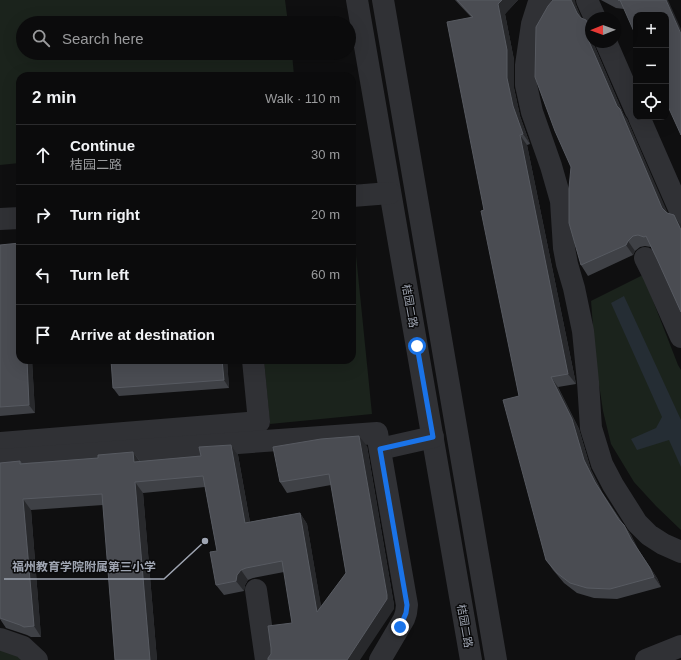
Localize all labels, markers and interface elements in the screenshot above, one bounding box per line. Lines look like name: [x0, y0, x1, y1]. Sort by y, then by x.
north arrow: [585, 12, 621, 48]
map controls: [633, 12, 669, 120]
button: +: [633, 12, 669, 48]
search box: [16, 16, 356, 60]
icon: search: [30, 27, 52, 49]
text: Search here: [62, 30, 144, 47]
button: −: [633, 48, 669, 84]
button: locate: [633, 84, 669, 120]
text: 2 min: [32, 88, 76, 107]
text: Walk · 110 m: [265, 91, 340, 106]
text: Continue: [70, 137, 135, 154]
icon: ahead: [32, 144, 54, 166]
text: 30 m: [311, 147, 340, 162]
text: 桔园二路: [70, 157, 122, 172]
icon: right: [32, 204, 54, 226]
text: Turn right: [70, 206, 140, 223]
text: 20 m: [311, 207, 340, 222]
icon: left: [32, 264, 54, 286]
text: Turn left: [70, 266, 129, 283]
text: 60 m: [311, 267, 340, 282]
street label: 桔园二路: [400, 283, 420, 329]
icon: arrive: [32, 324, 54, 346]
text: Arrive at destination: [70, 326, 215, 343]
route start: [408, 337, 426, 355]
callout: 福州教育学院附属第三小学: [4, 555, 164, 579]
text: 福州教育学院附属第三小学: [12, 560, 156, 574]
street label: 桔园二路: [455, 603, 475, 649]
route end: [391, 618, 409, 636]

